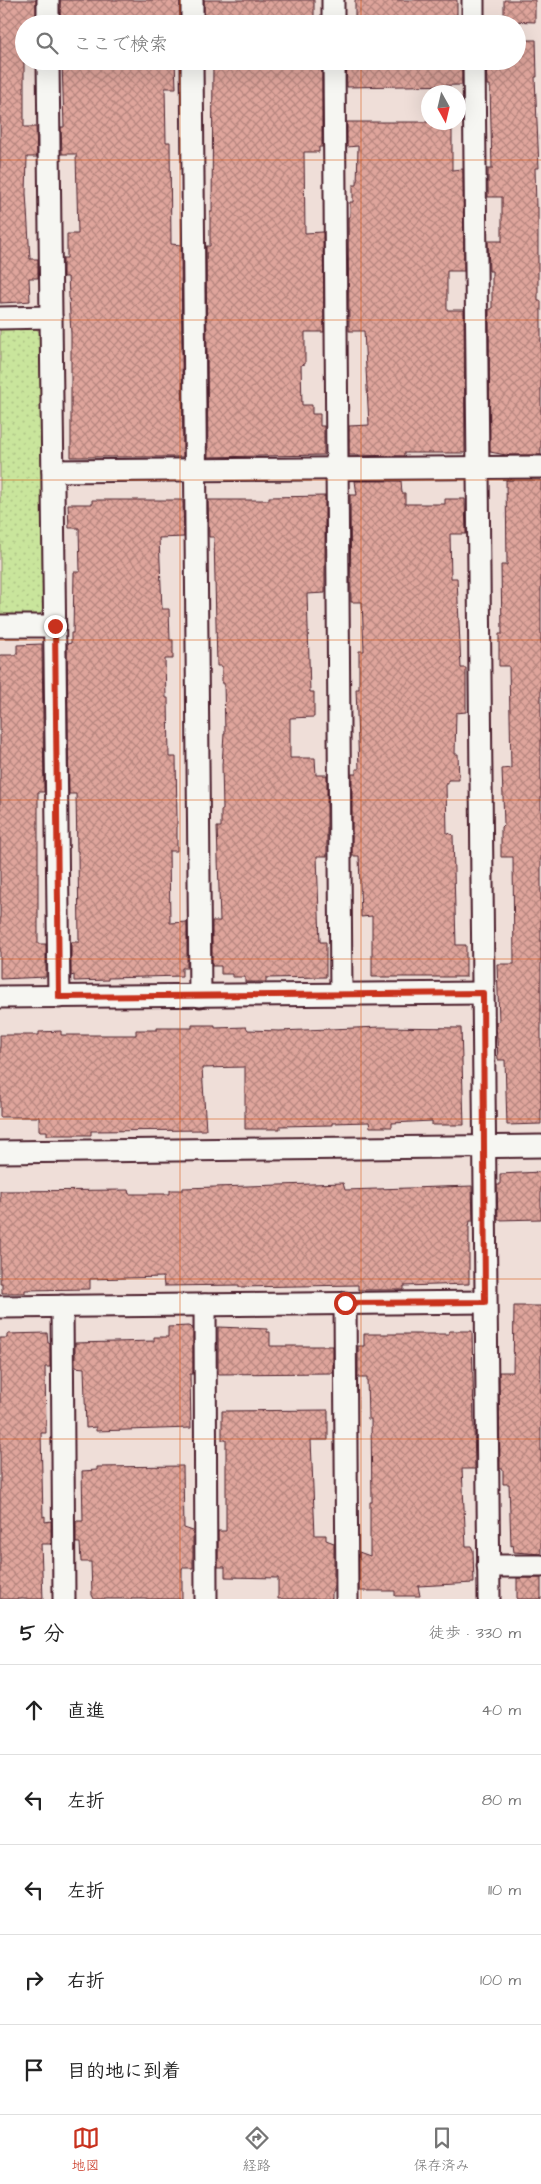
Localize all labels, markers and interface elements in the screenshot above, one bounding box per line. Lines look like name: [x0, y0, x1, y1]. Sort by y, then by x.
search box: [15, 15, 526, 70]
icon: search: [33, 29, 61, 57]
text: ここで検索: [73, 31, 168, 58]
north arrow: [421, 85, 466, 130]
route end: [44, 615, 67, 638]
route start: [334, 1292, 357, 1315]
text: 5 分: [20, 1619, 64, 1648]
text: 徒歩 · 330 m: [429, 1622, 521, 1644]
icon: ahead: [20, 1696, 48, 1724]
text: 直進: [67, 1698, 105, 1725]
text: 40 m: [481, 1699, 521, 1721]
icon: left: [20, 1786, 48, 1814]
text: 左折: [67, 1788, 105, 1815]
text: 80 m: [482, 1789, 521, 1811]
icon: left: [20, 1876, 48, 1904]
text: 左折: [67, 1878, 105, 1905]
text: 110 m: [488, 1879, 521, 1901]
icon: right: [20, 1966, 48, 1994]
text: 右折: [67, 1968, 105, 1995]
text: 100 m: [480, 1969, 521, 1991]
icon: arrive: [20, 2056, 48, 2084]
text: 目的地に到着: [67, 2058, 181, 2085]
tab: 地図: [72, 2124, 100, 2176]
tab: 経路: [243, 2124, 271, 2176]
tab: 保存済み: [414, 2124, 470, 2176]

